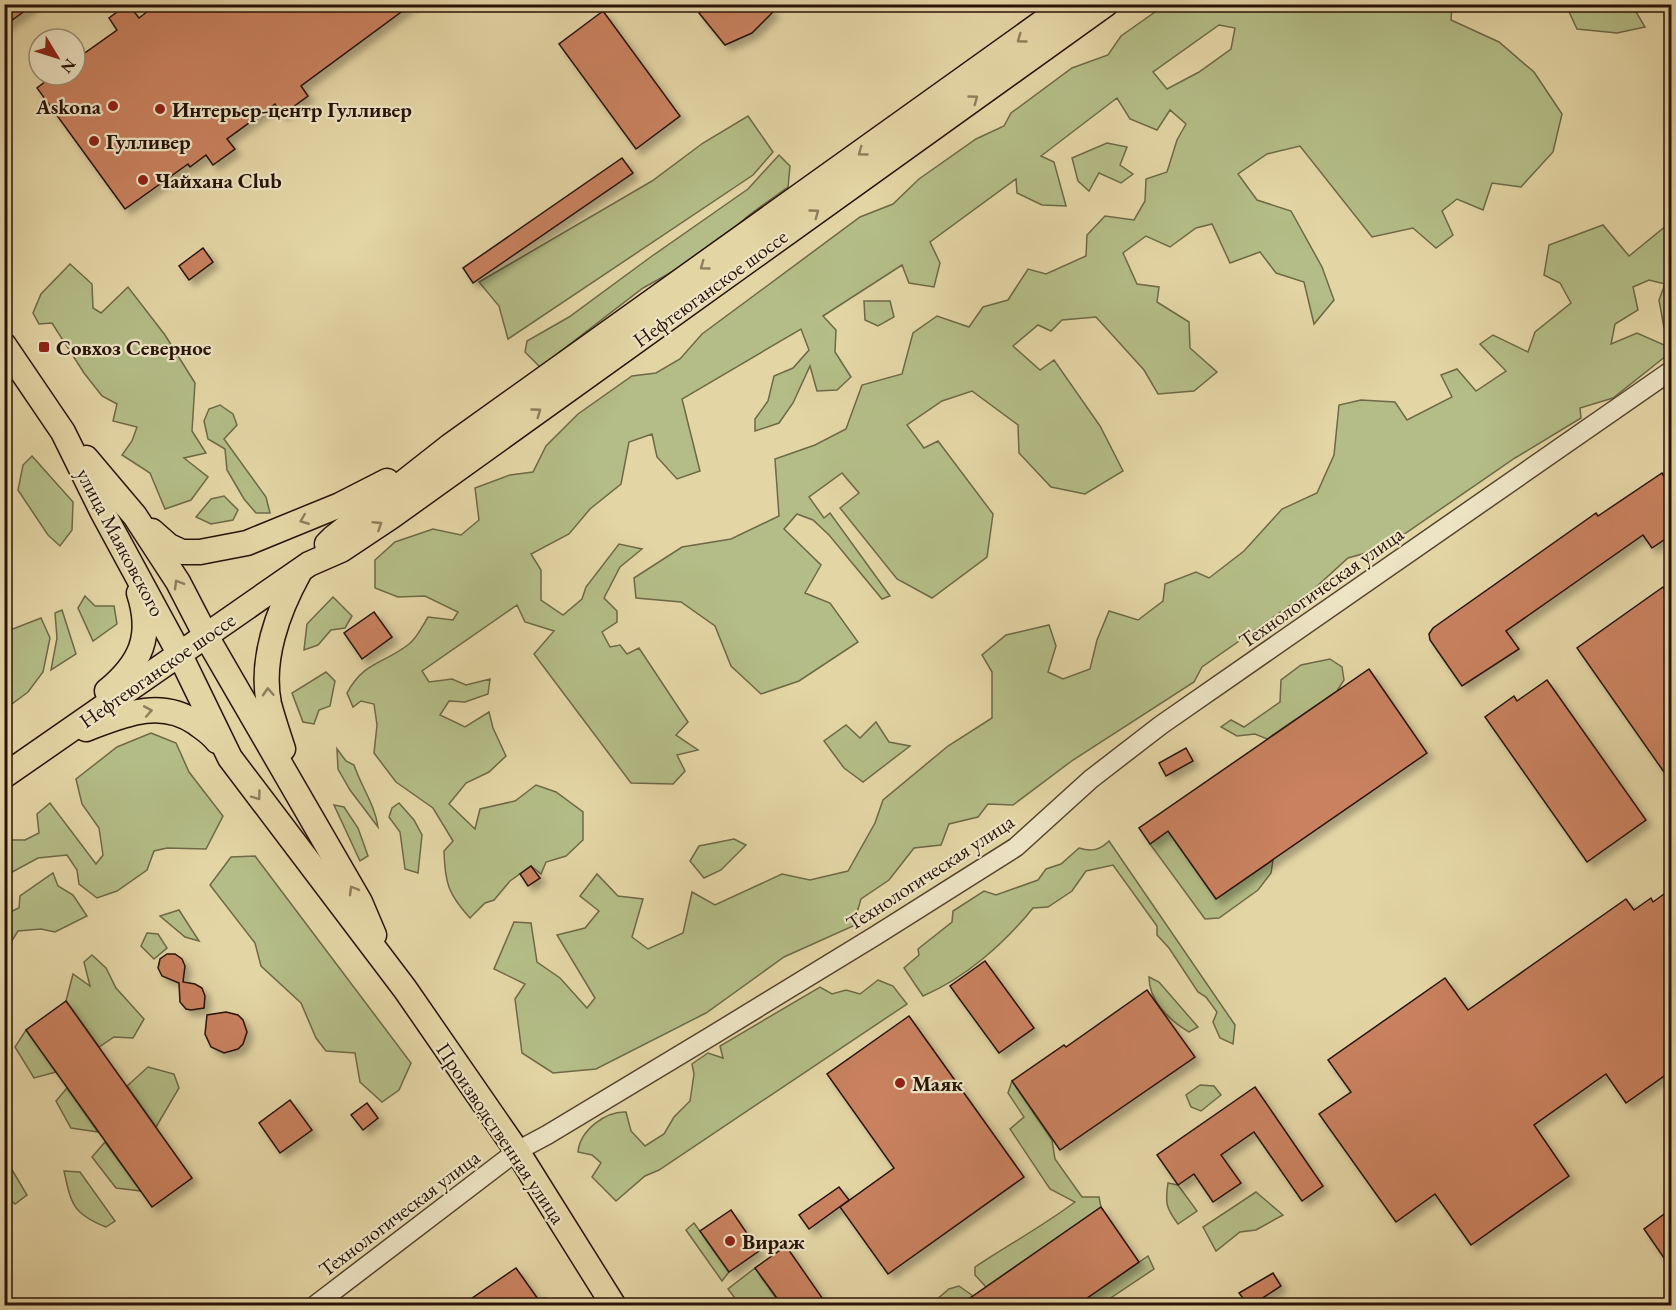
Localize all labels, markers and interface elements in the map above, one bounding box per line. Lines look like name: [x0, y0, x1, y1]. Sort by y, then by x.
north arrow: [27, 27, 87, 87]
one-way arrow: [1016, 31, 1027, 42]
text: N: [56, 54, 81, 78]
place label: Askona: [35, 93, 102, 120]
one-way arrow: [967, 95, 978, 106]
place label: Интерьер-центр Гулливер: [172, 96, 412, 123]
marker: Askona: [106, 99, 120, 113]
marker: Интерьер-центр Гулливер: [153, 102, 167, 116]
place label: Гулливер: [106, 128, 191, 155]
marker: Гулливер: [87, 134, 101, 148]
one-way arrow: [858, 145, 869, 156]
place label: Чайхана Club: [155, 167, 282, 194]
marker: Чайхана Club: [136, 173, 150, 187]
one-way arrow: [808, 209, 819, 220]
street label: Нефтеюганское шоссе: [627, 223, 793, 353]
one-way arrow: [699, 259, 710, 270]
place label: Совхоз Северное: [56, 334, 212, 361]
marker: Совхоз Северное: [37, 340, 51, 354]
one-way arrow: [530, 408, 541, 419]
street label: улица Маяковского: [70, 463, 172, 621]
one-way arrow: [299, 513, 310, 525]
street label: Технологическая улица: [1233, 520, 1409, 654]
one-way arrow: [372, 522, 383, 533]
one-way arrow: [174, 580, 185, 590]
street label: Нефтеюганское шоссе: [74, 606, 240, 734]
one-way arrow: [262, 687, 275, 696]
one-way arrow: [143, 705, 153, 718]
one-way arrow: [250, 789, 261, 800]
street label: Технологическая улица: [841, 807, 1020, 936]
one-way arrow: [349, 886, 360, 896]
street label: Производственная улица: [430, 1037, 572, 1229]
place label: Маяк: [912, 1070, 963, 1097]
marker: Маяк: [893, 1076, 907, 1090]
street label: Технологическая улица: [313, 1143, 485, 1282]
place label: Вираж: [742, 1228, 805, 1255]
marker: Вираж: [723, 1234, 737, 1248]

